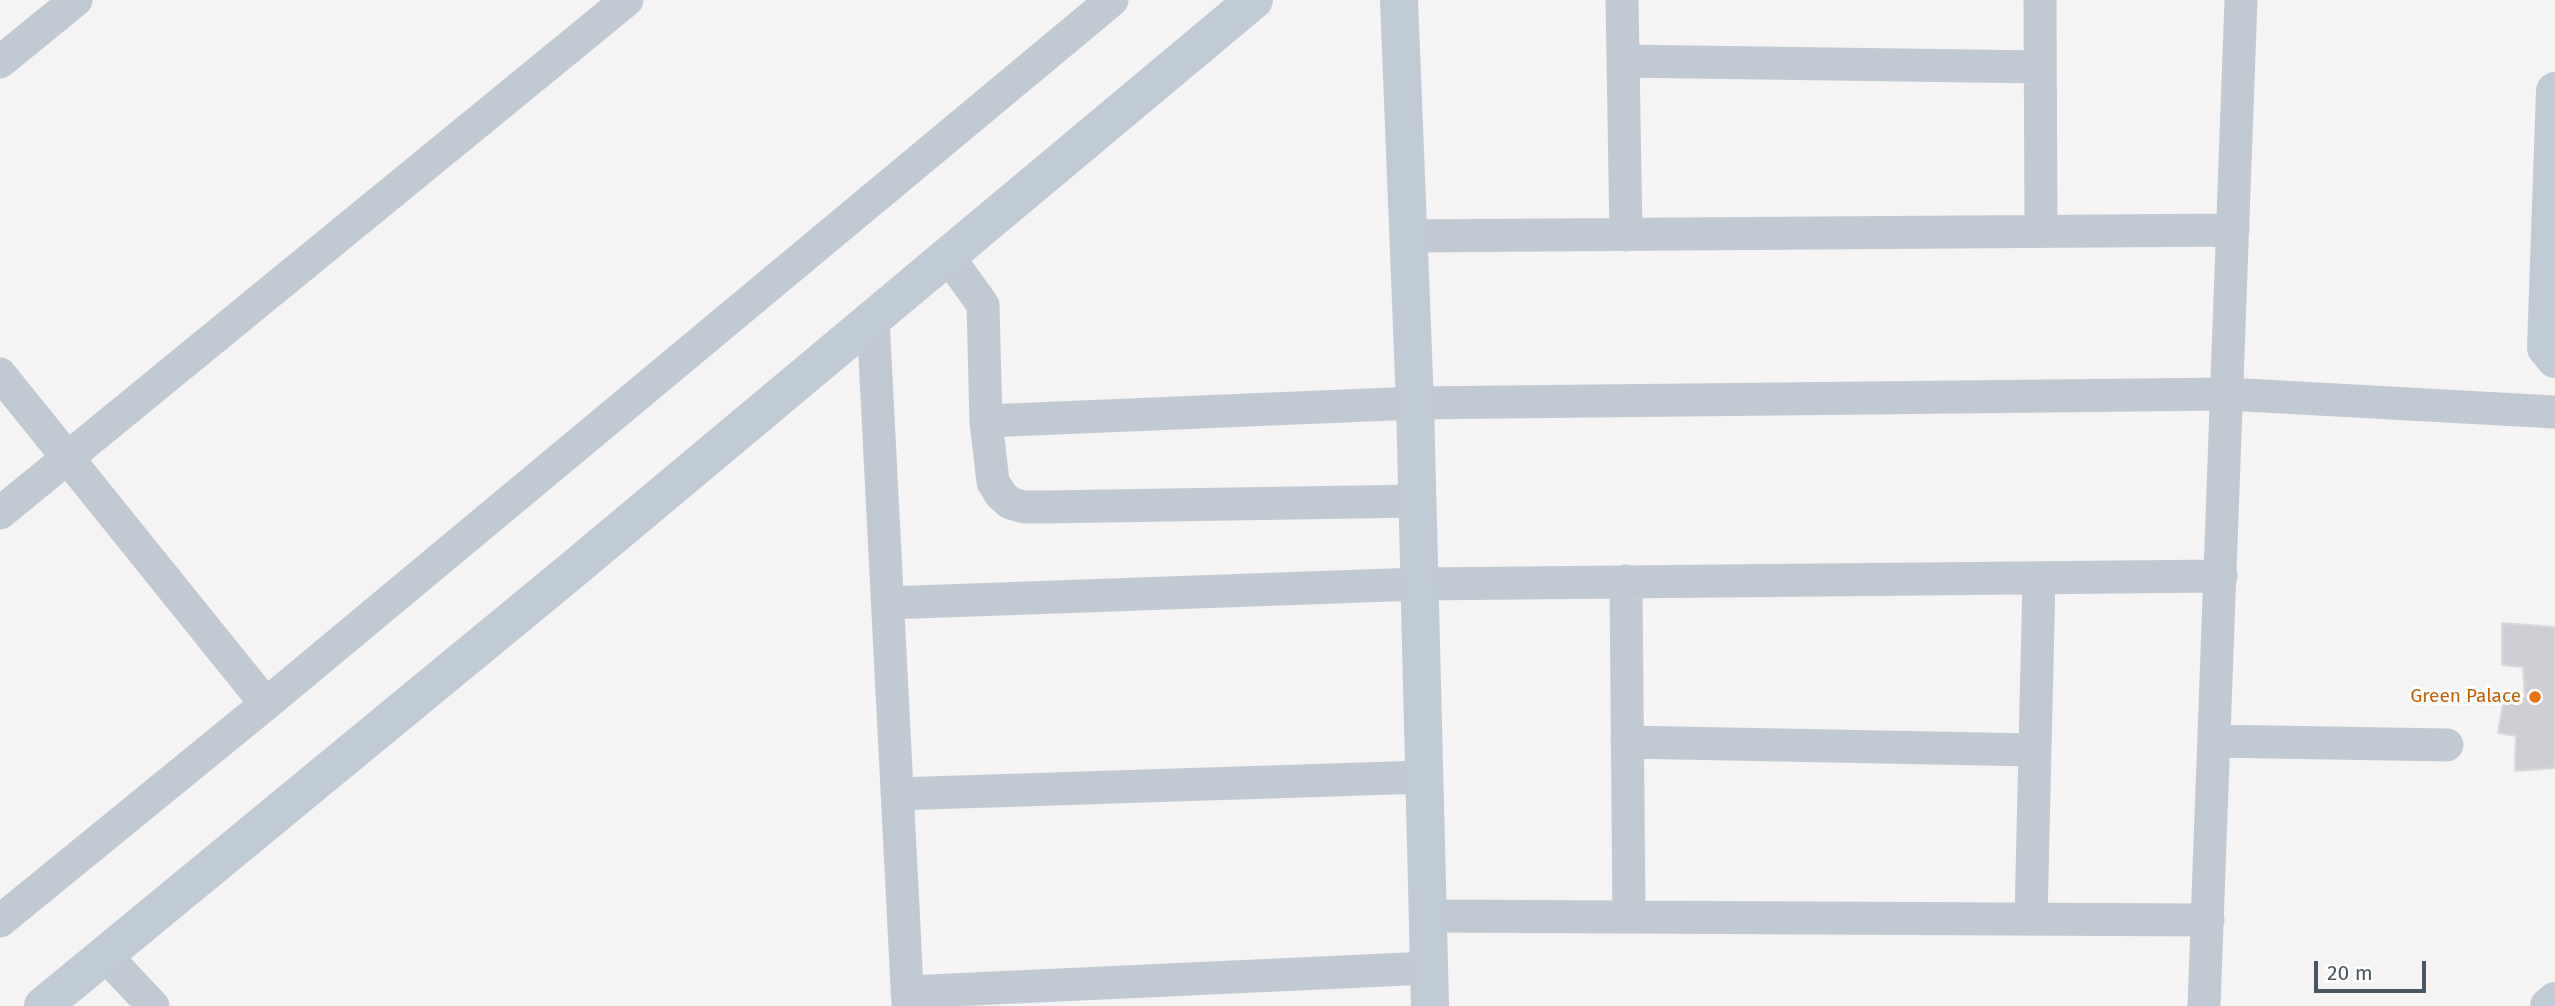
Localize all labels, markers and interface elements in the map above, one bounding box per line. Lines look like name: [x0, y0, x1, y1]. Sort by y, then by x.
place label: Green Palace: [2410, 686, 2521, 708]
marker: Green Palace: [2527, 689, 2543, 705]
scale bar: [2317, 946, 2429, 990]
text: 20 m: [2327, 960, 2373, 986]

